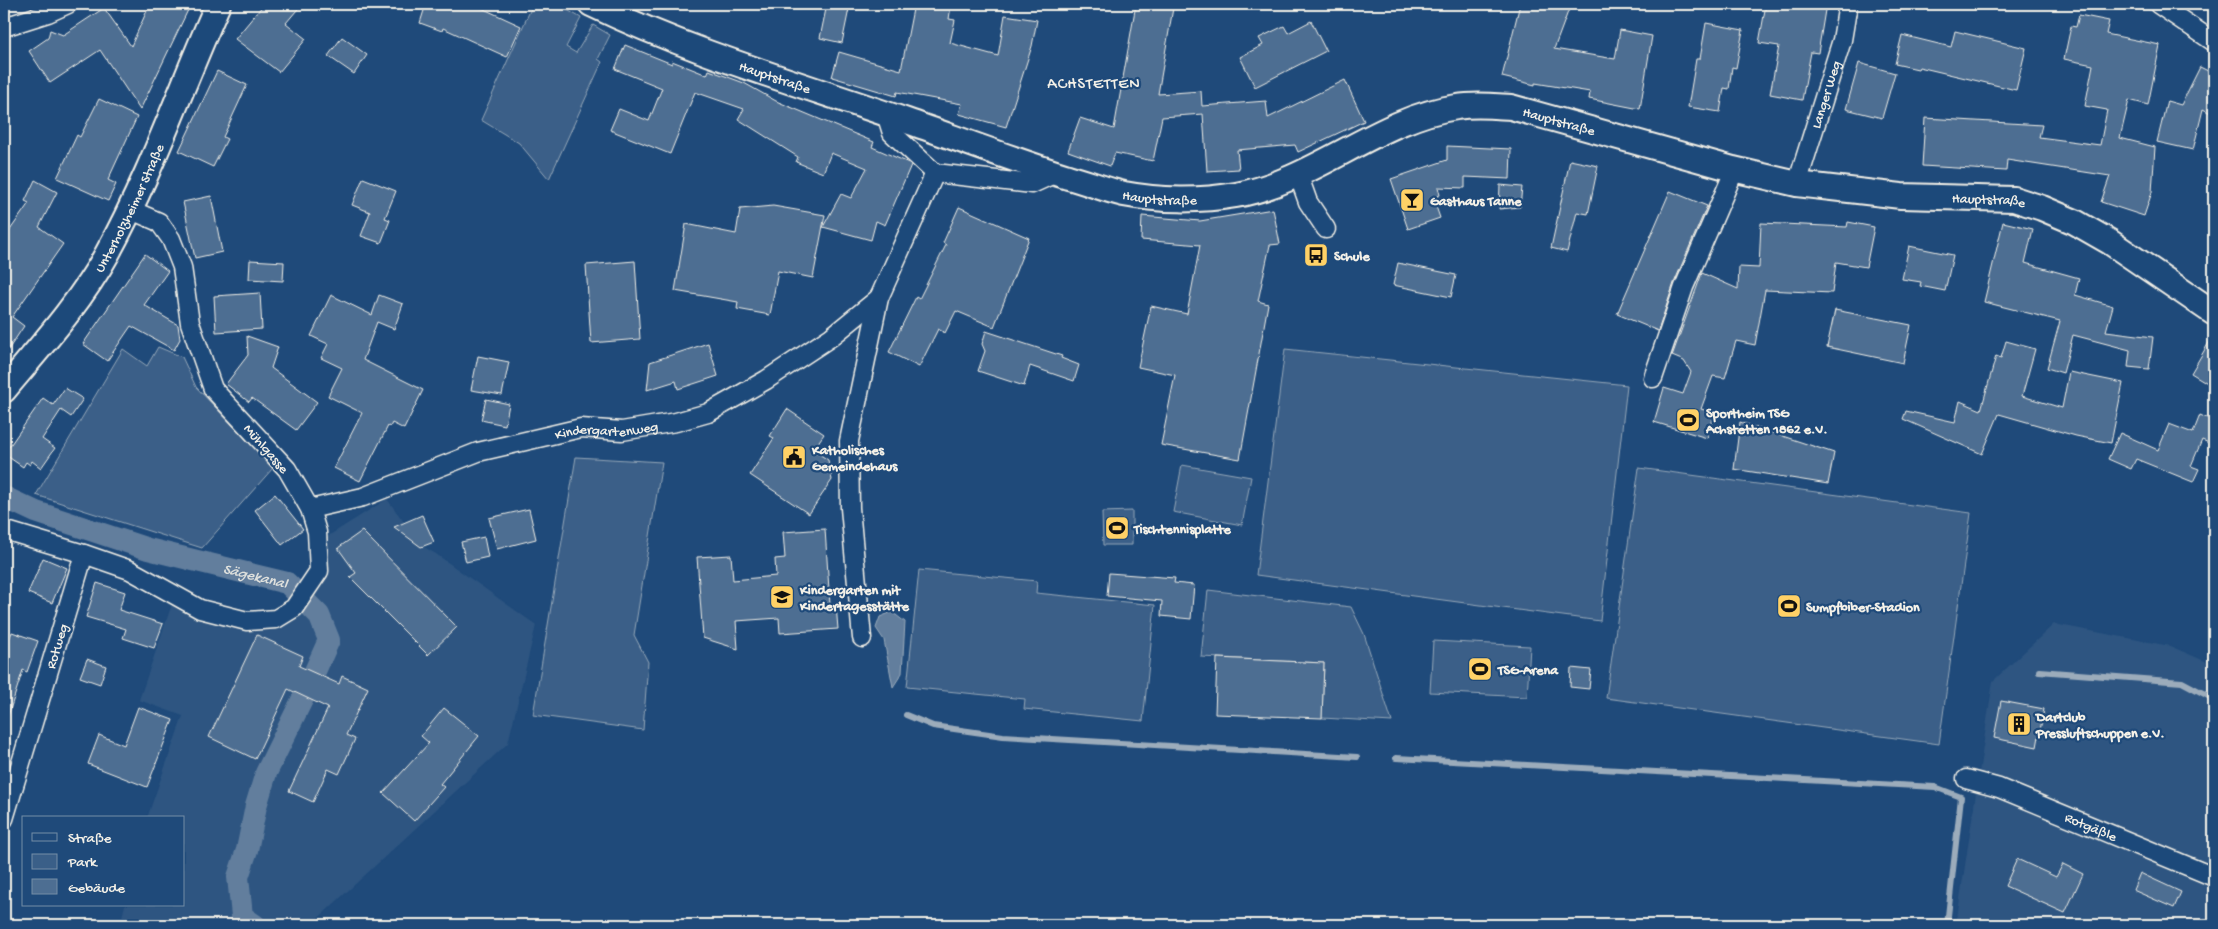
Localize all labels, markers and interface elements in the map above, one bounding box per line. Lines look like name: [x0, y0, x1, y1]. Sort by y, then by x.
street label: Hauptstraße: [736, 59, 813, 99]
street label: Langer Weg: [1809, 59, 1846, 131]
district label: ACHSTETTEN: [1047, 76, 1141, 95]
street label: Hauptstraße: [1521, 105, 1597, 141]
street label: Unterholzheimer Straße: [92, 141, 170, 276]
bar icon: Gasthaus Tanne: [1399, 187, 1425, 213]
street label: Hauptstraße: [1121, 188, 1198, 210]
street label: Hauptstraße: [1952, 191, 2028, 213]
place label: Gasthaus Tanne: [1430, 194, 1522, 211]
bus stop icon: Schule: [1303, 242, 1329, 268]
place label: Schule: [1334, 249, 1370, 266]
place label: Sportheim TSG Achstetten 1862 e.V.: [1705, 406, 1828, 439]
sports icon: Sportheim TSG Achstetten 1862 e.V.: [1675, 407, 1701, 433]
street label: Kindergartenweg: [554, 419, 660, 445]
street label: Mühlgasse: [239, 421, 292, 479]
place label: Katholisches Gemeindehaus: [811, 443, 898, 476]
public building icon: Katholisches Gemeindehaus: [781, 444, 807, 470]
sports icon: Tischtennisplatte: [1104, 515, 1130, 541]
place label: Tischtennisplatte: [1133, 522, 1231, 539]
water label: Sägekanal: [221, 561, 291, 594]
place label: Kindergarten mit Kindertagesstätte: [799, 583, 910, 616]
school or university icon: Kindergarten mit Kindertagesstätte: [769, 584, 795, 610]
sports icon: Sumpfbiber-Stadion: [1776, 593, 1802, 619]
place label: Sumpfbiber-Stadion: [1806, 600, 1920, 617]
street label: Rotweg: [43, 622, 73, 671]
sports icon: TSG-Arena: [1467, 656, 1493, 682]
place label: TSG-Arena: [1497, 663, 1559, 680]
place label: Dartclub Pressluftschuppen e.V.: [2034, 710, 2165, 743]
building icon: Dartclub Pressluftschuppen e.V.: [2006, 711, 2032, 737]
street label: Rotgäßle: [2062, 810, 2120, 847]
legend: [22, 816, 185, 906]
text: Straße: [68, 830, 112, 848]
text: Park: [67, 854, 98, 872]
text: Gebäude: [68, 880, 125, 898]

